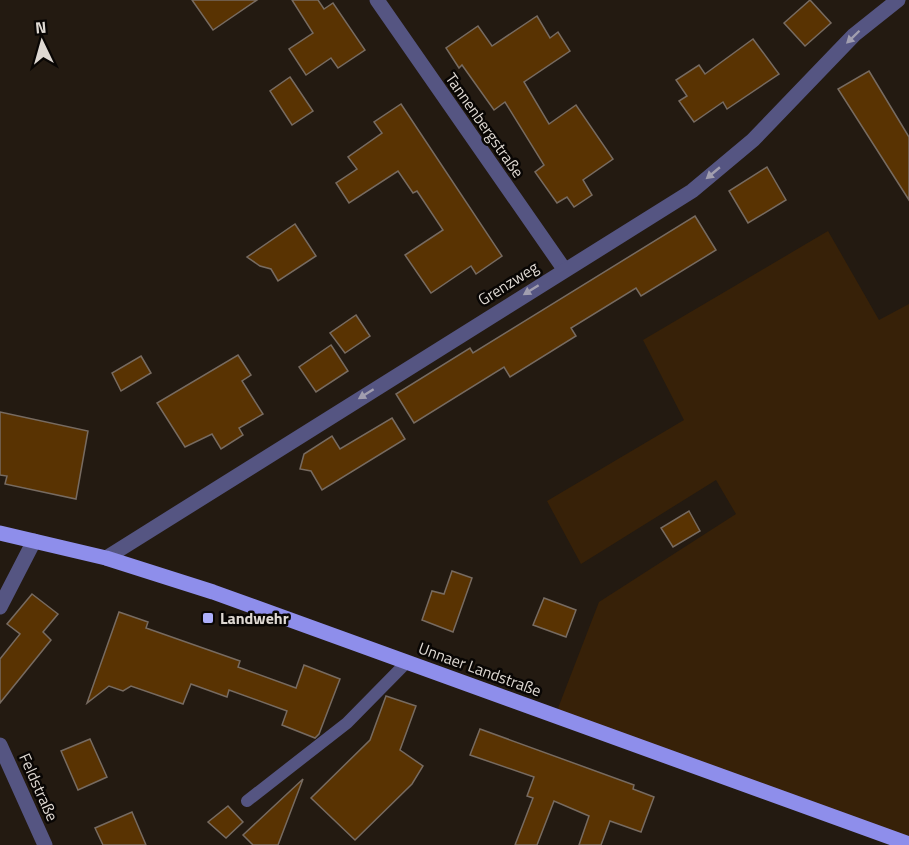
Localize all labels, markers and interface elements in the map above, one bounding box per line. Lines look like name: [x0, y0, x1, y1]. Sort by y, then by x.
north arrow: [12, 12, 72, 72]
text: N: [34, 15, 47, 39]
one-way arrow: [846, 30, 860, 44]
street label: Tannenbergstraße: [440, 68, 530, 182]
one-way arrow: [705, 167, 721, 180]
street label: Grenzweg: [473, 255, 543, 311]
one-way arrow: [523, 284, 540, 295]
one-way arrow: [358, 388, 375, 399]
place label: Landwehr: [220, 606, 289, 630]
marker: Landwehr: [201, 611, 215, 625]
street label: Unnaer Landstraße: [415, 636, 545, 702]
street label: Feldstraße: [13, 749, 65, 825]

